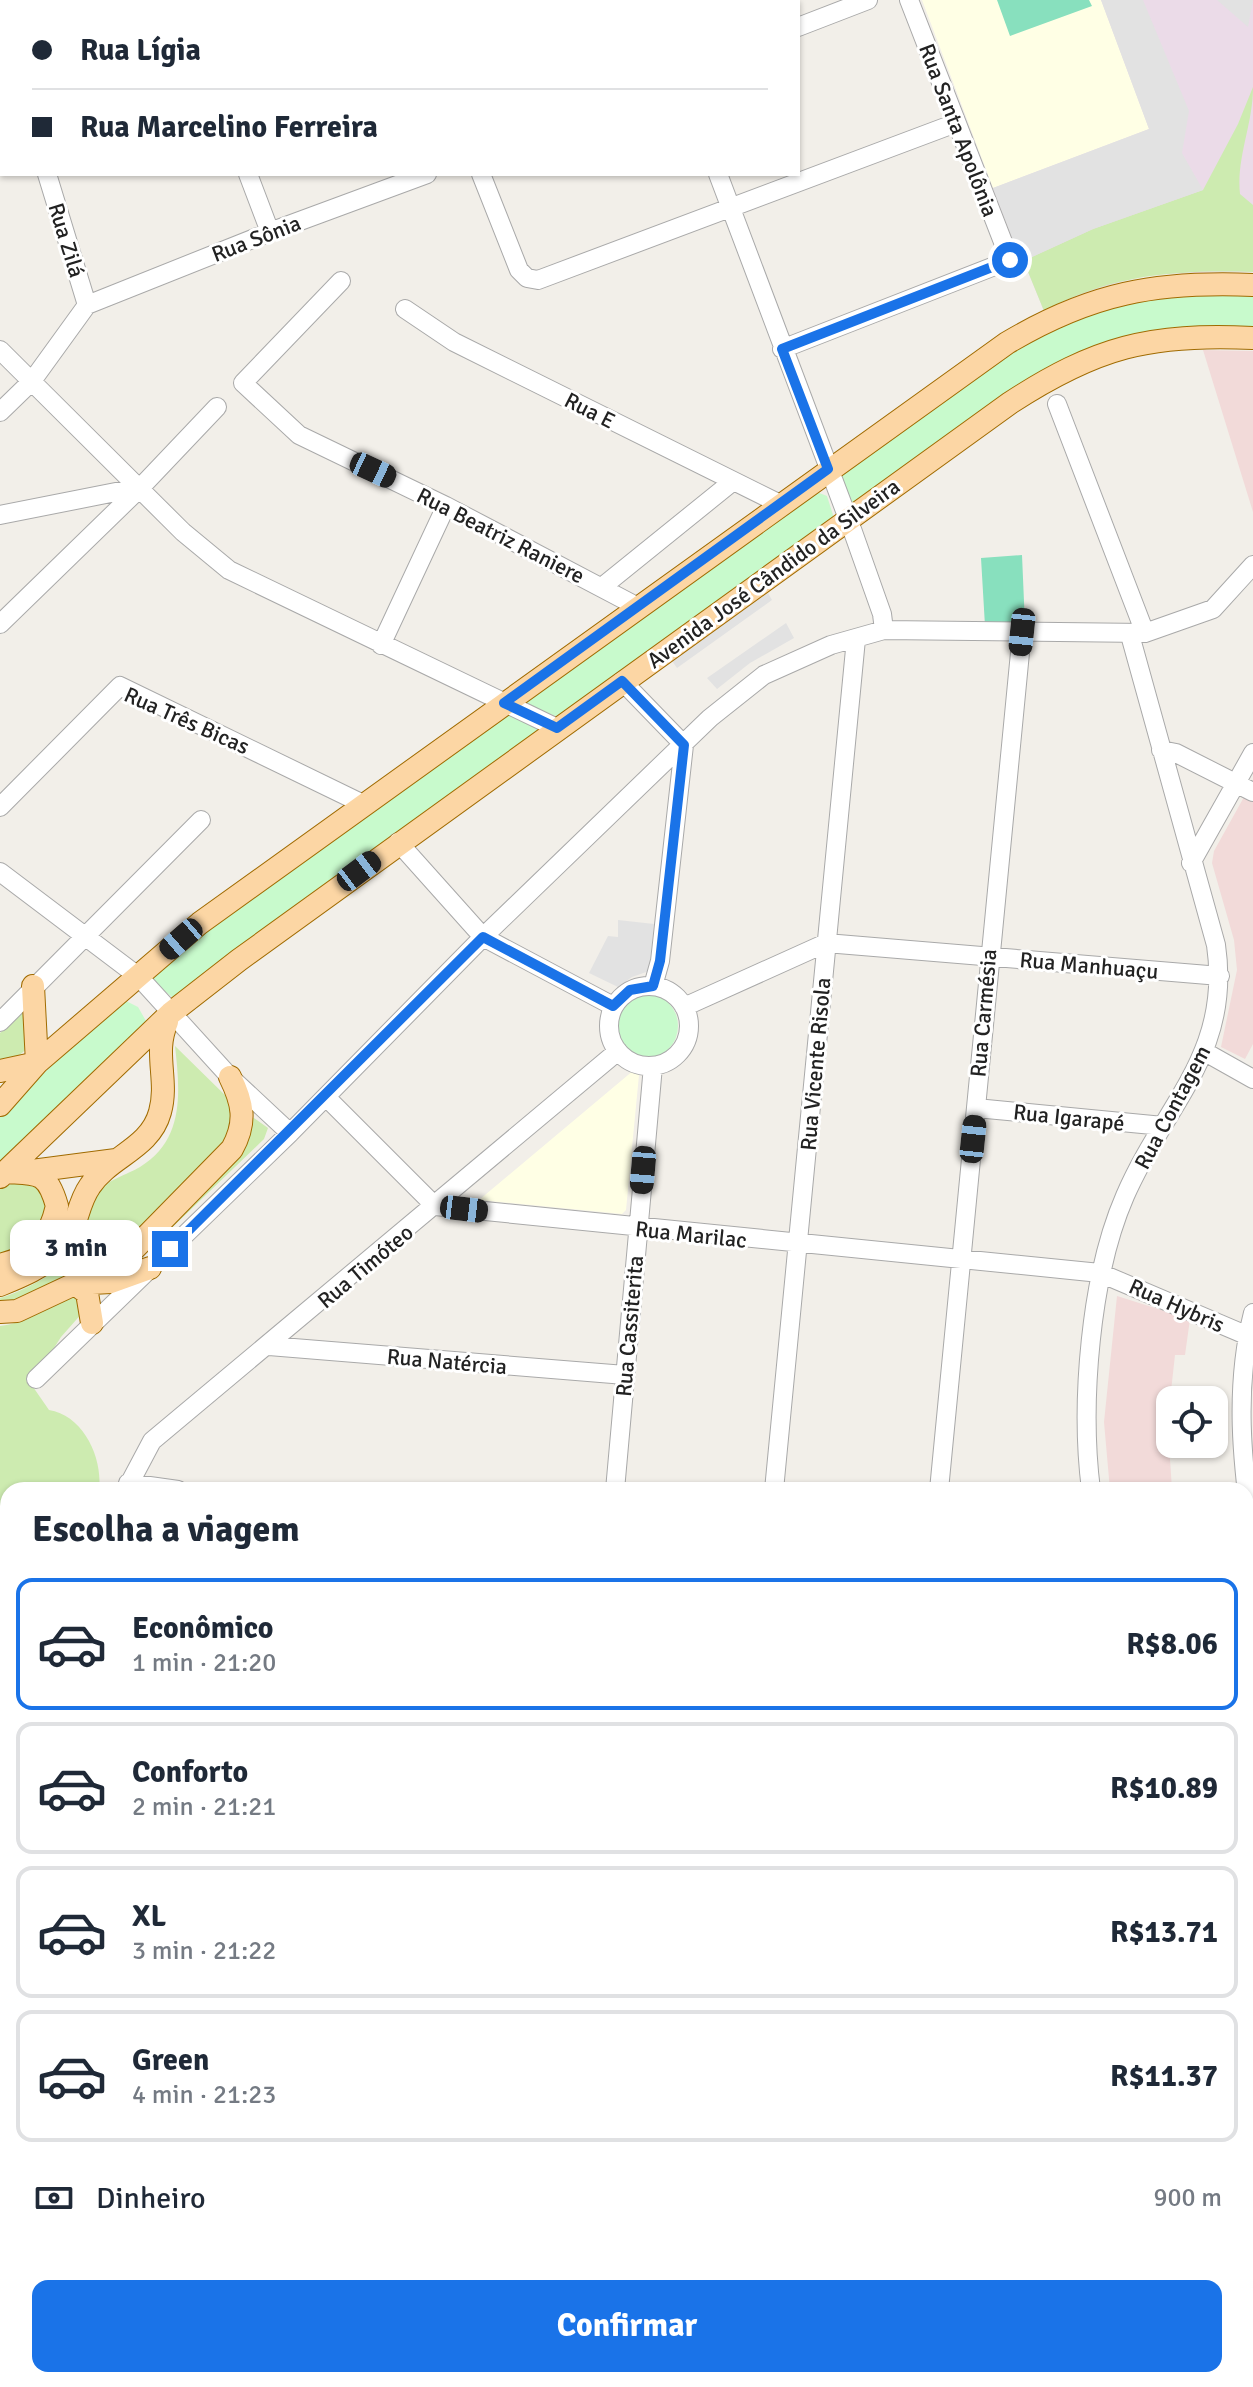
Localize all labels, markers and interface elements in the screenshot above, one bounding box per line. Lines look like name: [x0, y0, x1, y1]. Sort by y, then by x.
text: Rua Lígia: [80, 32, 201, 69]
street label: Rua Santa Apolônia: [913, 40, 1004, 221]
text: Rua Marcelino Ferreira: [80, 109, 378, 146]
street label: Rua Zilá: [42, 200, 91, 281]
street label: Rua Sônia: [208, 209, 305, 268]
route start: [992, 242, 1028, 278]
street label: Rua E: [560, 386, 620, 435]
car: [346, 449, 400, 491]
street label: Avenida José Cândido da Silveira: [642, 473, 905, 674]
street label: Rua Beatriz Raniere: [412, 481, 589, 589]
car: [1008, 607, 1036, 657]
street label: Rua Três Bicas: [120, 681, 254, 760]
car: [333, 847, 385, 895]
car: [155, 914, 207, 964]
street label: Rua Manhuaçu: [1018, 946, 1159, 985]
street label: Rua Carmésia: [964, 948, 1003, 1078]
street label: Rua Vicente Risola: [794, 976, 837, 1152]
street label: Rua Contagem: [1129, 1041, 1216, 1174]
street label: Rua Igarapé: [1012, 1098, 1126, 1137]
car: [959, 1114, 987, 1164]
car: [629, 1145, 657, 1195]
car: [439, 1194, 489, 1224]
street label: Rua Marilac: [634, 1215, 748, 1254]
street label: Rua Timóteo: [312, 1219, 419, 1314]
callout: 3 min: [10, 1221, 142, 1277]
route end: [152, 1231, 188, 1267]
text: 3 min: [45, 1232, 107, 1264]
street label: Rua Cassiterita: [610, 1254, 649, 1398]
street label: Rua Hybris: [1125, 1272, 1229, 1338]
street label: Rua Natércia: [386, 1343, 508, 1380]
map controls: [1156, 1386, 1228, 1458]
button: locate: [1156, 1386, 1228, 1458]
text: Escolha a viagem: [32, 1507, 300, 1552]
icon: car: [36, 1608, 108, 1680]
text: Econômico: [132, 1610, 274, 1647]
text: R$8.06: [1126, 1626, 1218, 1663]
text: 1 min · 21:20: [132, 1647, 276, 1679]
icon: car: [36, 1752, 108, 1824]
text: Conforto: [132, 1754, 248, 1791]
text: R$10.89: [1110, 1770, 1218, 1807]
text: 2 min · 21:21: [132, 1791, 276, 1823]
icon: car: [36, 1896, 108, 1968]
text: XL: [132, 1898, 166, 1935]
text: R$13.71: [1110, 1914, 1218, 1951]
text: 3 min · 21:22: [132, 1935, 276, 1967]
icon: car: [36, 2040, 108, 2112]
text: Green: [132, 2042, 209, 2079]
text: R$11.37: [1110, 2058, 1218, 2095]
text: 4 min · 21:23: [132, 2079, 276, 2111]
icon: cash: [32, 2176, 76, 2220]
text: Dinheiro: [96, 2180, 206, 2217]
text: 900 m: [1153, 2182, 1222, 2214]
button: Confirmar: [32, 2280, 1222, 2372]

